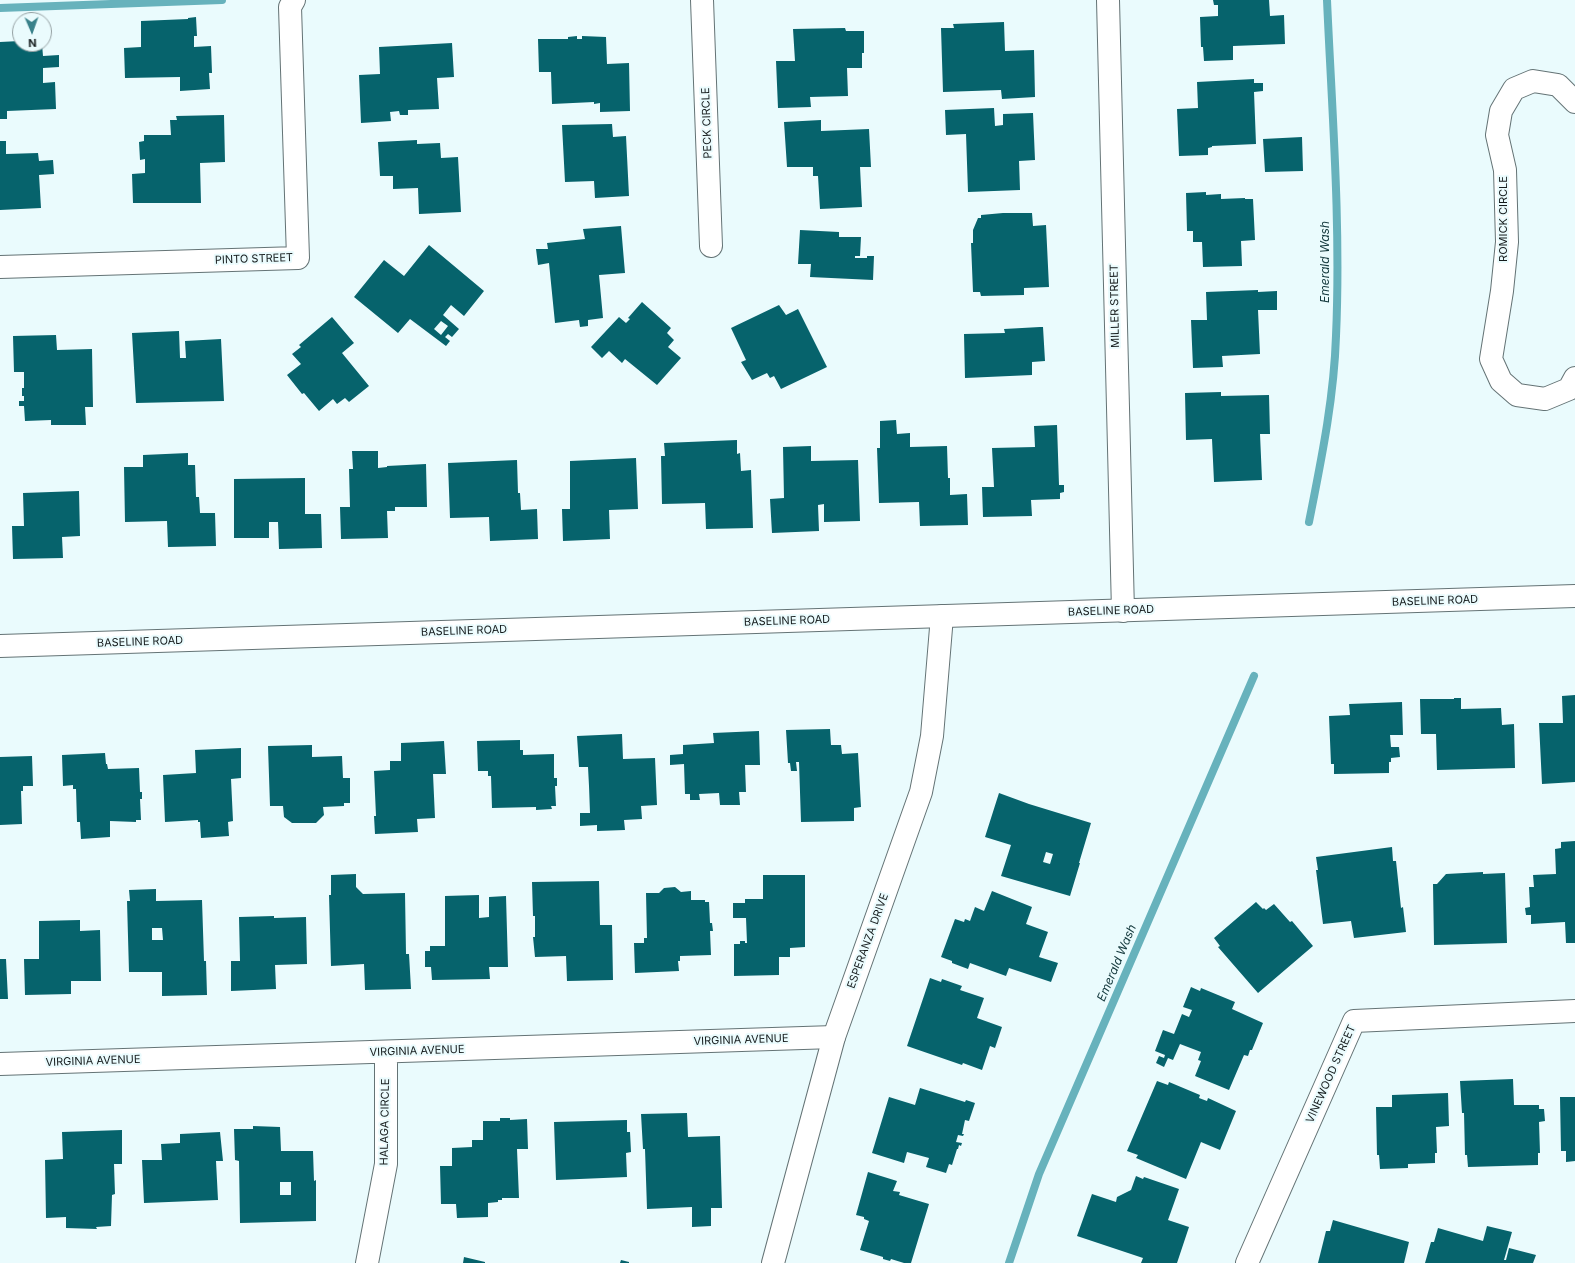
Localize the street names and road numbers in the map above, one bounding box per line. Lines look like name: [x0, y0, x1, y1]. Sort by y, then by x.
street label: PECK CIRCLE: [699, 87, 715, 159]
street label: ROMICK CIRCLE: [1497, 176, 1511, 262]
street label: PINTO STREET: [215, 251, 293, 267]
street label: MILLER STREET: [1108, 264, 1122, 348]
street label: BASELINE ROAD: [1392, 593, 1478, 609]
street label: BASELINE ROAD: [1068, 603, 1154, 619]
street label: BASELINE ROAD: [744, 613, 830, 629]
street label: BASELINE ROAD: [421, 623, 507, 639]
street label: BASELINE ROAD: [97, 634, 183, 650]
street label: ESPERANZA DRIVE: [845, 892, 891, 990]
street label: VINEWOOD STREET: [1303, 1023, 1359, 1125]
street label: VIRGINIA AVENUE: [693, 1032, 789, 1048]
street label: VIRGINIA AVENUE: [369, 1043, 465, 1059]
street label: VIRGINIA AVENUE: [45, 1053, 141, 1069]
street label: HALAGA CIRCLE: [378, 1079, 392, 1165]

